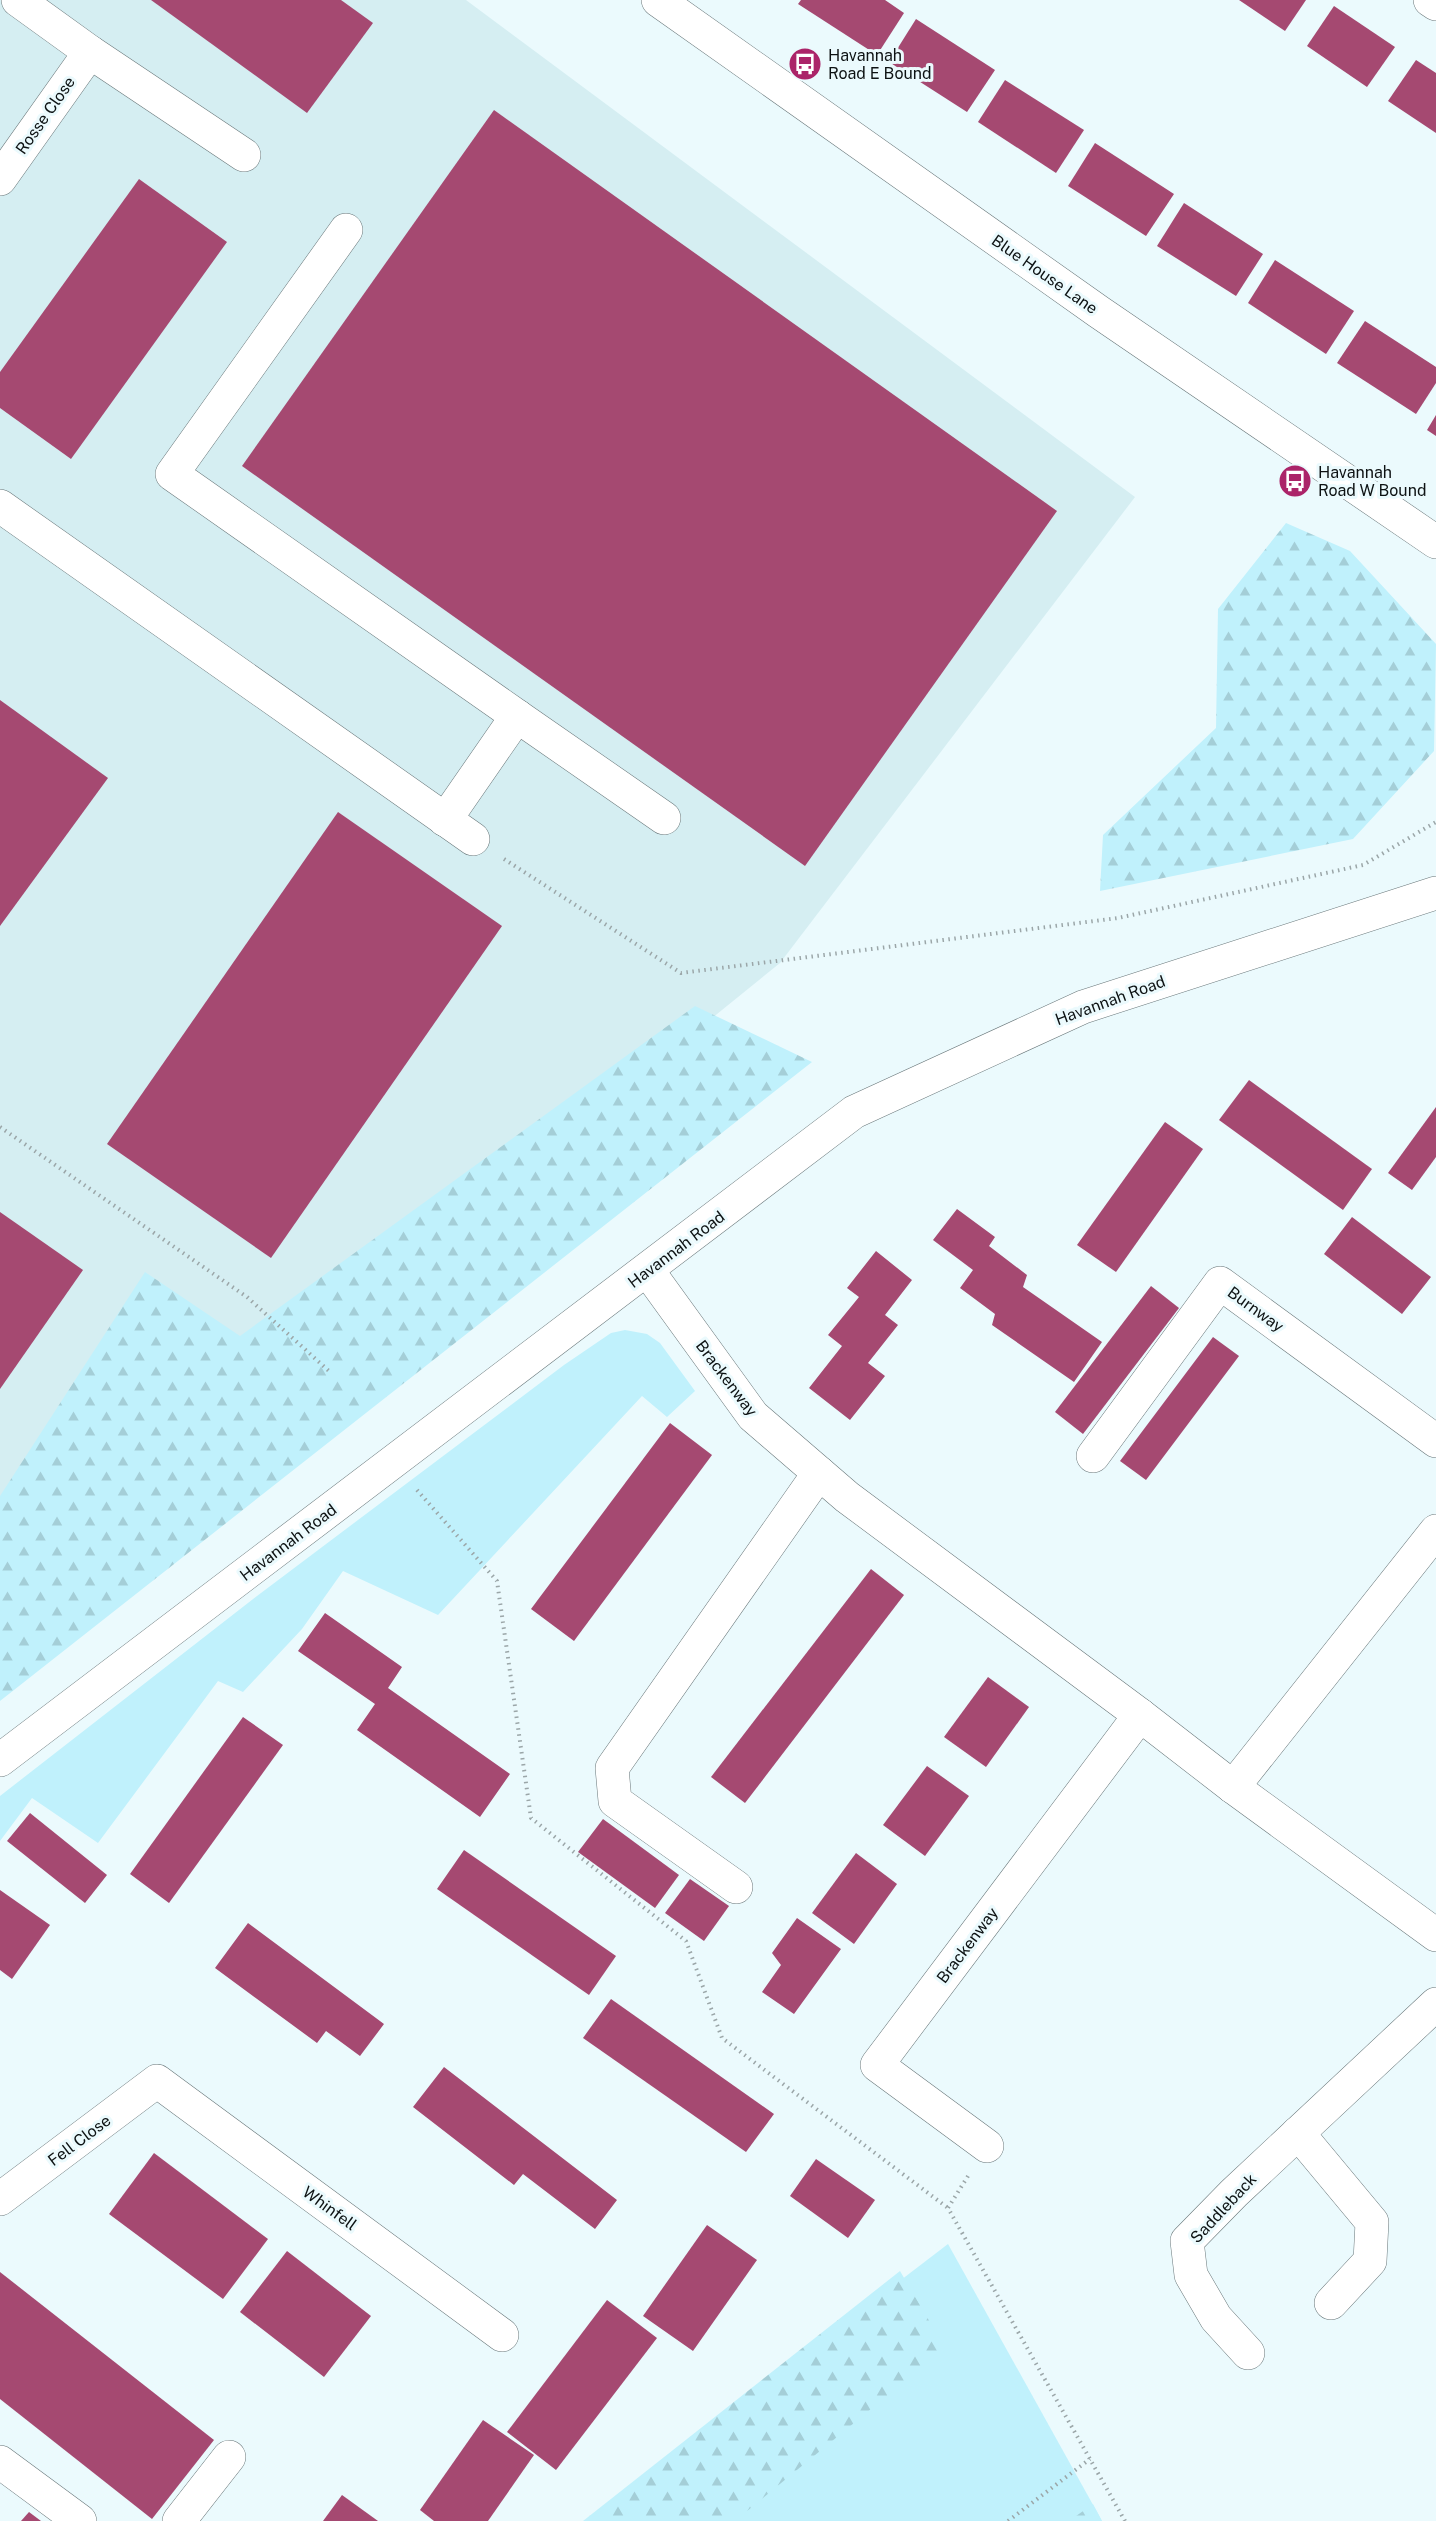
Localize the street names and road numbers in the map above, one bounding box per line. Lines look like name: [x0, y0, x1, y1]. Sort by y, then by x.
street label: Rosse Close: [12, 73, 79, 158]
street label: Blue House Lane: [988, 231, 1101, 318]
street label: Havannah Road: [1053, 972, 1168, 1029]
street label: Havannah Road: [624, 1207, 728, 1292]
street label: Burnway: [1224, 1283, 1288, 1336]
street label: Brackenway: [692, 1337, 762, 1420]
street label: Havannah Road: [236, 1500, 340, 1585]
street label: Brackenway: [933, 1903, 1002, 1987]
street label: Fell Close: [44, 2111, 114, 2170]
street label: Saddleback: [1186, 2170, 1260, 2247]
street label: Whinfell: [299, 2182, 361, 2234]

